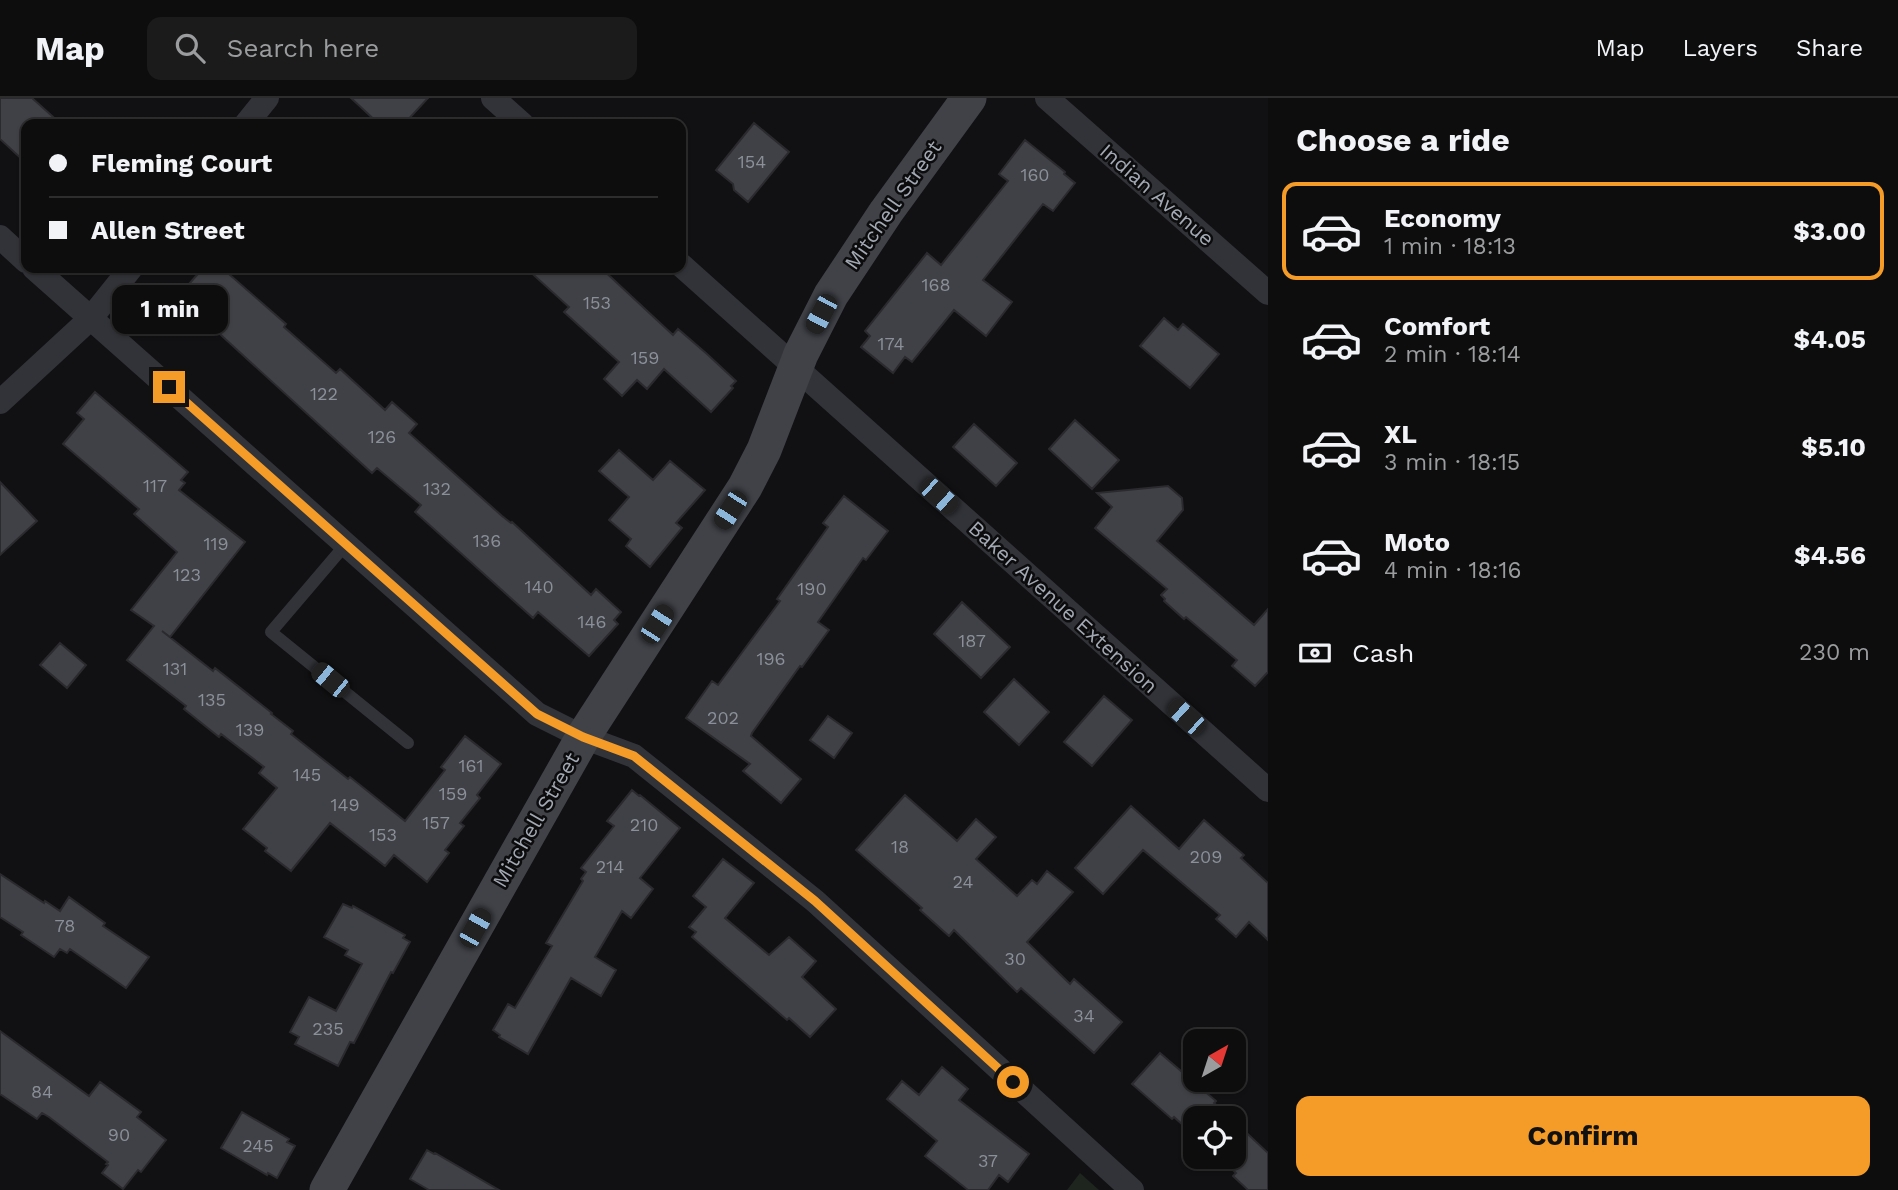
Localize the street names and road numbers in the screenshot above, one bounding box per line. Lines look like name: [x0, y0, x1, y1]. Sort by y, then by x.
street label: Mitchell Street: [839, 135, 946, 274]
street label: Indian Avenue: [1095, 138, 1220, 251]
street label: Baker Avenue Extension: [964, 515, 1163, 698]
street label: Mitchell Street: [487, 748, 584, 892]

